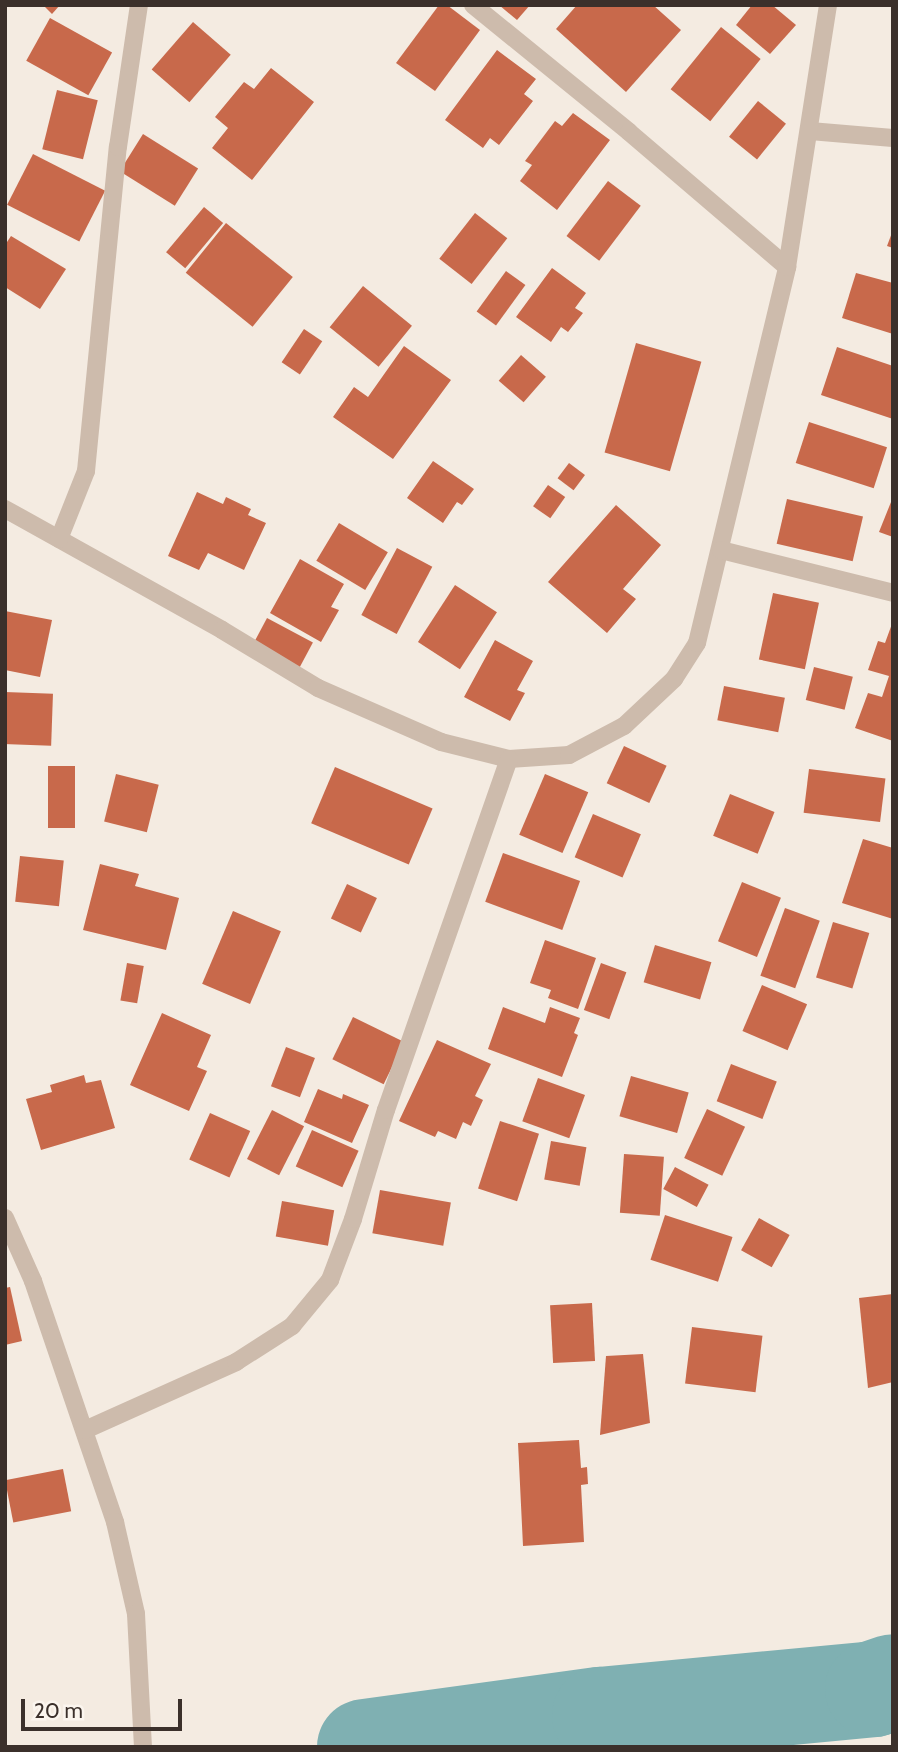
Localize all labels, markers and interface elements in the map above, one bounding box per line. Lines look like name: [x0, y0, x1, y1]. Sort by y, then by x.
scale bar: [24, 1686, 186, 1730]
text: 20 m: [34, 1698, 83, 1723]

